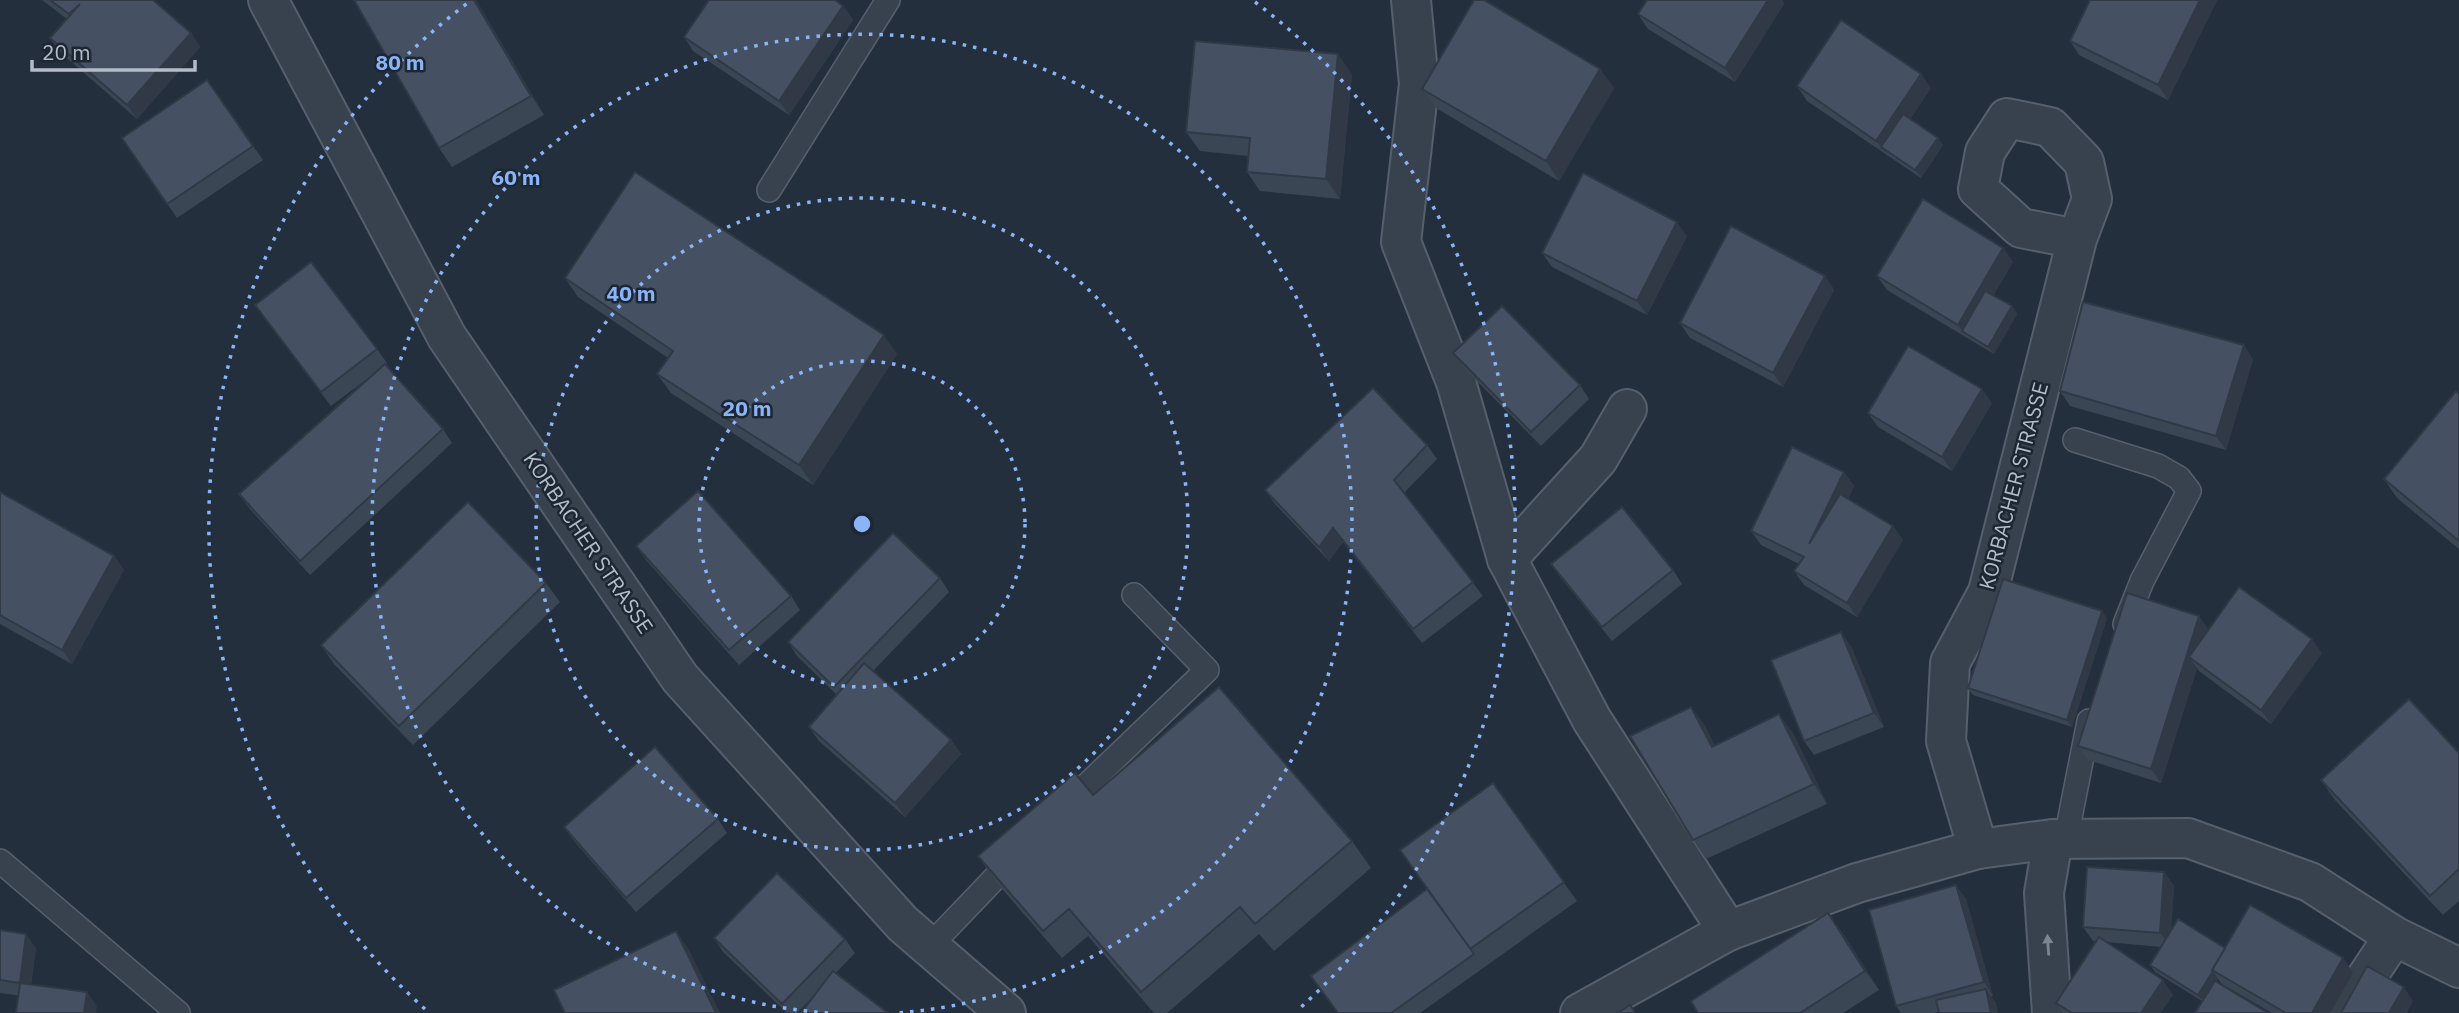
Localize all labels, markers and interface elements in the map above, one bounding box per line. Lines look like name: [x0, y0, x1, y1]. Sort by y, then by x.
scale bar: [32, 28, 194, 72]
text: 20 m: [42, 38, 91, 66]
text: 80 m: [376, 48, 424, 76]
text: 60 m: [492, 163, 540, 191]
text: 40 m: [607, 279, 655, 307]
street label: KORBACHER STRASSE: [1972, 379, 2054, 593]
text: 20 m: [723, 394, 771, 422]
street label: KORBACHER STRASSE: [518, 446, 660, 639]
centre of rings: [850, 512, 874, 536]
one-way arrow: [2042, 934, 2053, 956]

